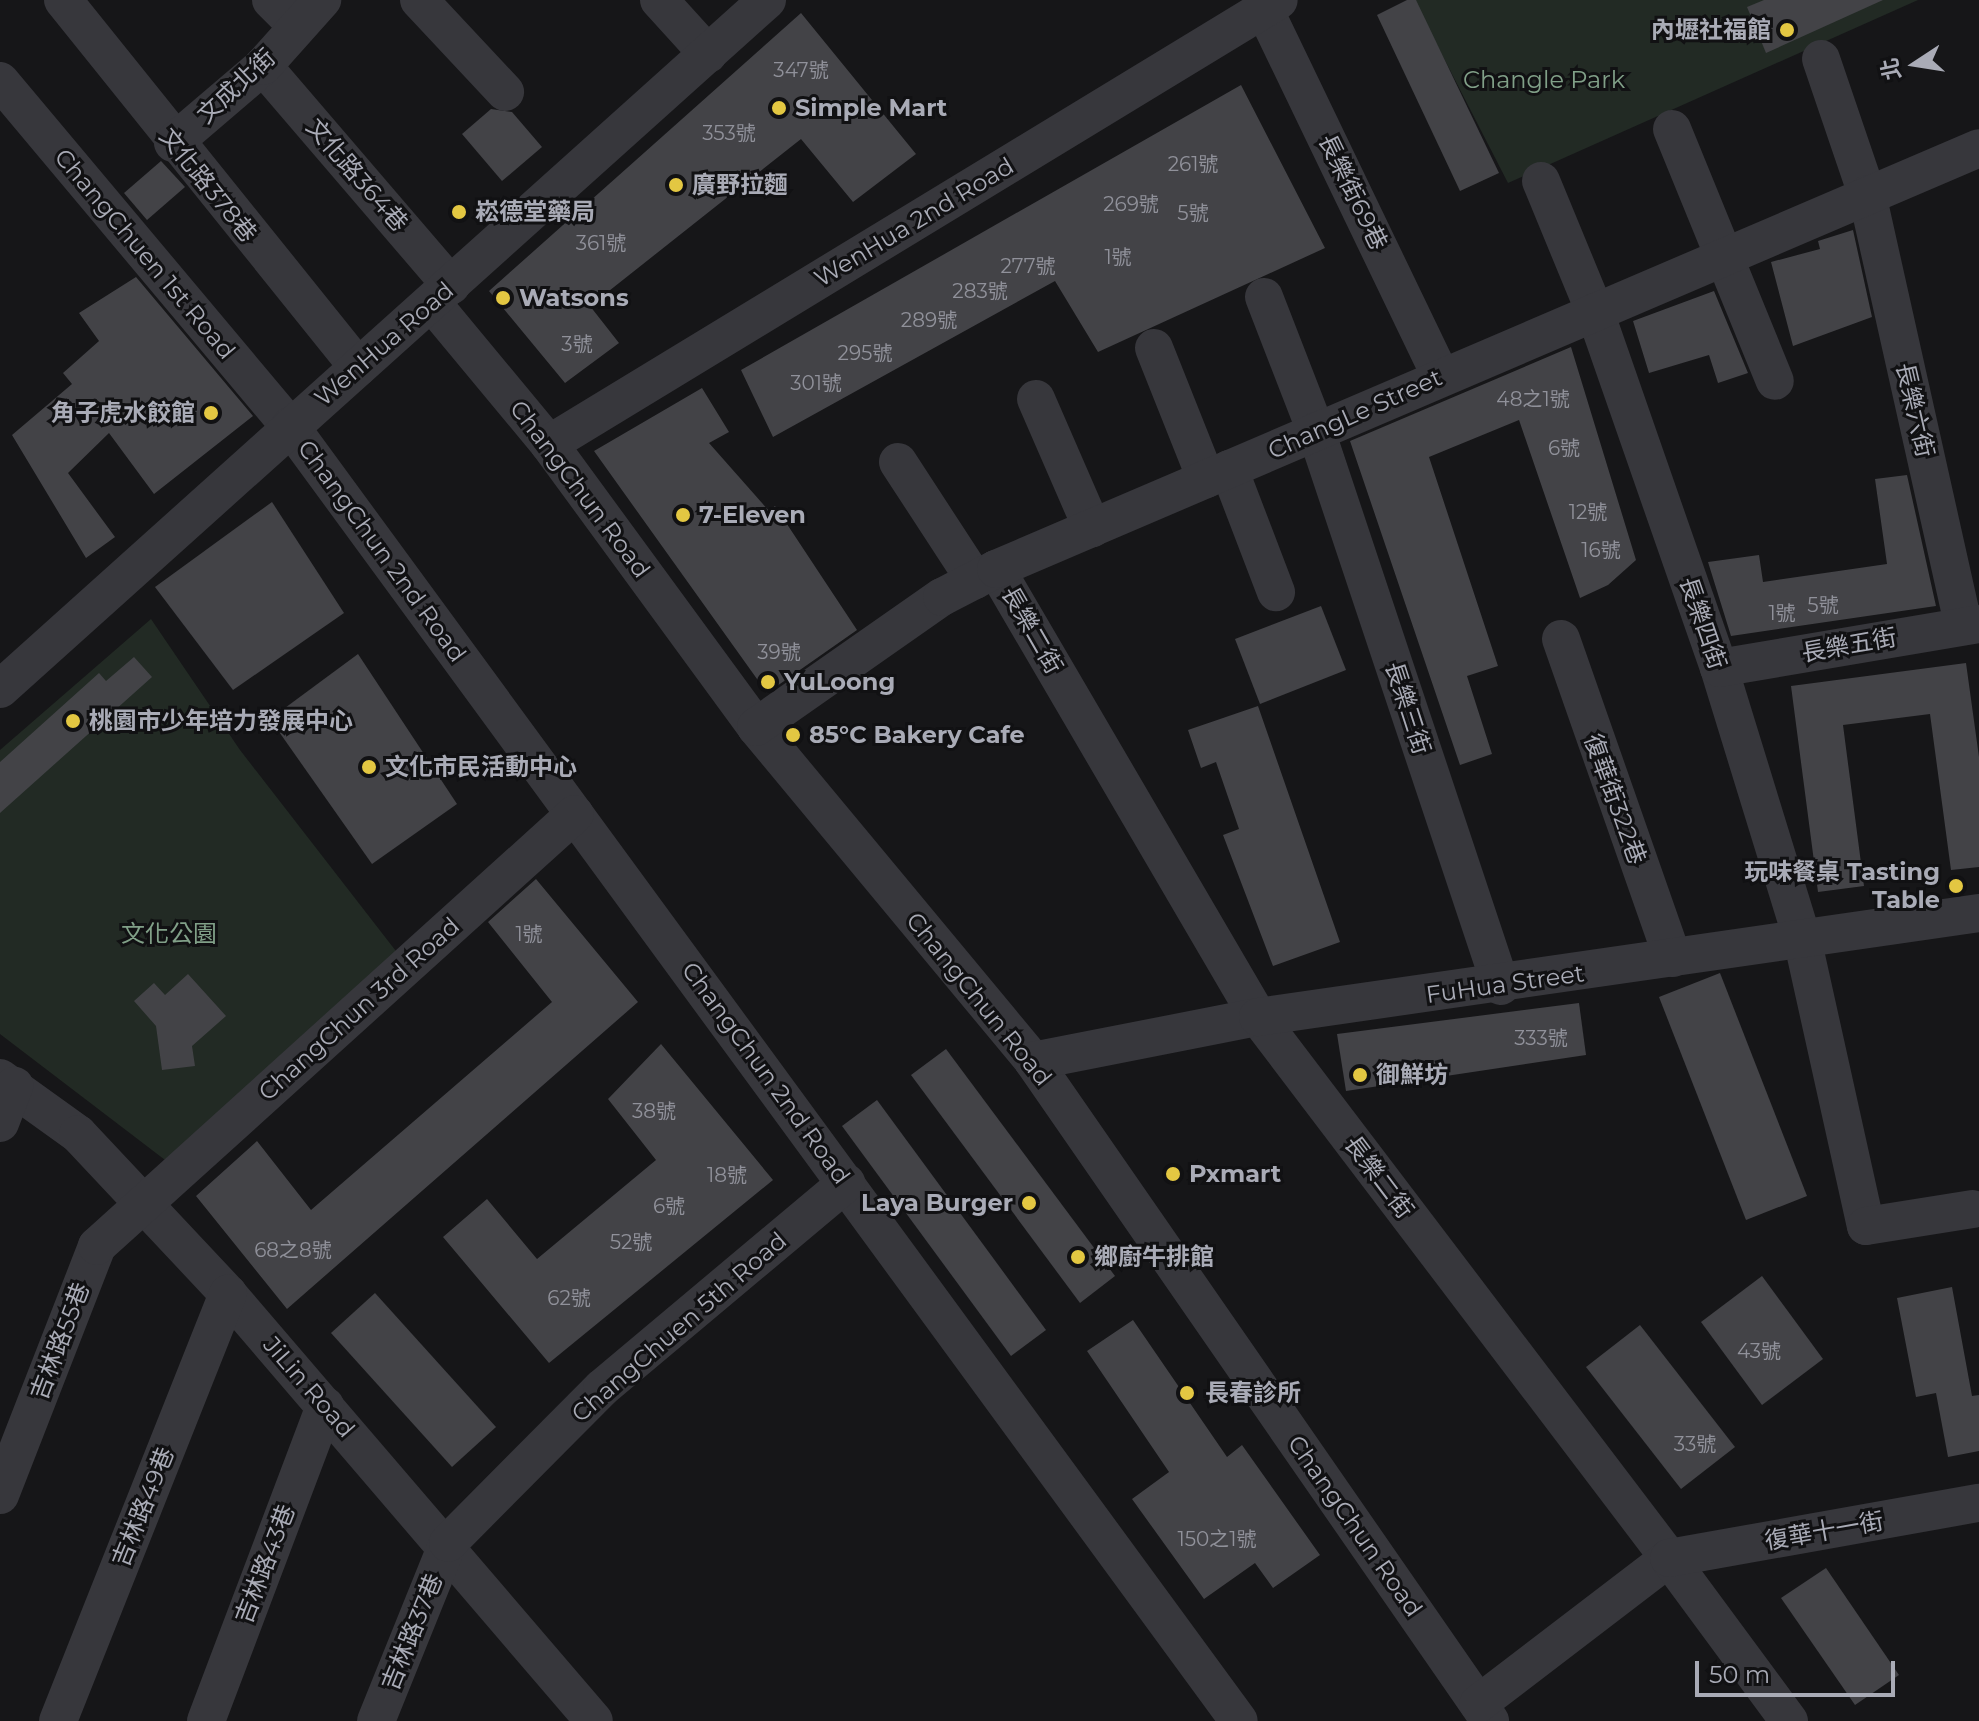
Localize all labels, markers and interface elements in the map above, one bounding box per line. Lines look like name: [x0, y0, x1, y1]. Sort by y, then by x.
place label: 內壢社福館: [1651, 16, 1771, 44]
marker: 內壢社福館: [1778, 21, 1796, 39]
north arrow: [1875, 24, 1955, 104]
street label: 文成北街: [191, 43, 281, 129]
text: 北: [1876, 56, 1907, 83]
house number: 347號: [773, 58, 829, 82]
park label: Changle Park: [1463, 66, 1625, 94]
place label: Simple Mart: [795, 94, 947, 122]
marker: Simple Mart: [770, 99, 788, 117]
street label: 文化路364巷: [300, 113, 414, 237]
house number: 353號: [702, 121, 756, 145]
street label: 文化路378巷: [153, 122, 263, 248]
street label: 長樂街69巷: [1313, 129, 1393, 255]
street label: ChangChuen 1st Road: [49, 143, 241, 365]
street label: WenHua 2nd Road: [809, 151, 1019, 293]
house number: 261號: [1168, 152, 1218, 176]
place label: 廣野拉麵: [692, 171, 788, 199]
marker: 廣野拉麵: [667, 176, 685, 194]
house number: 269號: [1103, 192, 1159, 216]
place label: 崧德堂藥局: [475, 198, 595, 226]
house number: 5號: [1177, 201, 1209, 225]
marker: 崧德堂藥局: [450, 203, 468, 221]
house number: 361號: [576, 231, 626, 255]
house number: 1號: [1104, 245, 1132, 269]
house number: 277號: [1001, 254, 1055, 278]
street label: WenHua Road: [309, 276, 459, 412]
house number: 283號: [952, 279, 1008, 303]
place label: Watsons: [519, 284, 629, 312]
marker: Watsons: [494, 289, 512, 307]
house number: 289號: [901, 308, 957, 332]
house number: 3號: [561, 332, 593, 356]
house number: 295號: [838, 341, 892, 365]
street label: 長樂六街: [1890, 360, 1940, 460]
street label: ChangLe Street: [1264, 363, 1446, 465]
house number: 301號: [790, 371, 842, 395]
house number: 48之1號: [1496, 387, 1570, 411]
street label: ChangChun Road: [504, 395, 656, 583]
place label: 角子虎水餃館: [51, 399, 195, 427]
marker: 角子虎水餃館: [202, 404, 220, 422]
street label: ChangChun 2nd Road: [292, 434, 472, 668]
house number: 6號: [1548, 436, 1580, 460]
house number: 12號: [1569, 500, 1607, 524]
place label: 7-Eleven: [699, 501, 806, 529]
marker: 7-Eleven: [674, 506, 692, 524]
house number: 16號: [1581, 538, 1621, 562]
street label: 長樂四街: [1674, 573, 1732, 673]
street label: 長樂二街: [996, 581, 1068, 679]
house number: 5號: [1807, 593, 1839, 617]
house number: 1號: [1768, 601, 1796, 625]
street label: 長樂五街: [1799, 622, 1899, 668]
house number: 39號: [757, 640, 801, 664]
street label: 長樂三街: [1379, 658, 1437, 758]
place label: YuLoong: [784, 668, 895, 696]
marker: YuLoong: [759, 673, 777, 691]
place label: 桃園市少年培力發展中心: [89, 707, 353, 735]
marker: 桃園市少年培力發展中心: [64, 712, 82, 730]
place label: 85°C Bakery Cafe: [809, 721, 1025, 749]
marker: 85°C Bakery Cafe: [784, 726, 802, 744]
street label: 復華街322巷: [1578, 730, 1652, 868]
place label: 文化市民活動中心: [385, 753, 577, 781]
marker: 文化市民活動中心: [360, 758, 378, 776]
place label: 玩味餐桌 Tasting Table: [1744, 858, 1940, 914]
marker: 玩味餐桌 Tasting Table: [1947, 877, 1965, 895]
street label: ChangChun Road: [900, 907, 1058, 1091]
street label: ChangChun 3rd Road: [253, 911, 465, 1107]
park label: 文化公園: [121, 920, 217, 948]
house number: 1號: [515, 922, 543, 946]
street label: ChangChun 2nd Road: [676, 956, 856, 1190]
street label: FuHua Street: [1424, 959, 1586, 1009]
house number: 333號: [1514, 1026, 1568, 1050]
place label: 御鮮坊: [1376, 1061, 1448, 1089]
marker: 御鮮坊: [1351, 1066, 1369, 1084]
house number: 38號: [632, 1099, 676, 1123]
street label: 長樂二街: [1339, 1130, 1419, 1224]
place label: Pxmart: [1189, 1160, 1281, 1188]
house number: 18號: [707, 1163, 747, 1187]
marker: Pxmart: [1164, 1165, 1182, 1183]
place label: Laya Burger: [861, 1189, 1013, 1217]
house number: 6號: [653, 1194, 685, 1218]
marker: Laya Burger: [1020, 1194, 1038, 1212]
street label: ChangChuen 5th Road: [566, 1226, 792, 1428]
house number: 52號: [610, 1230, 652, 1254]
house number: 68之8號: [254, 1238, 332, 1262]
place label: 鄉廚牛排館: [1094, 1243, 1214, 1271]
marker: 鄉廚牛排館: [1069, 1248, 1087, 1266]
street label: 吉林路55巷: [25, 1278, 95, 1404]
house number: 62號: [547, 1286, 591, 1310]
street label: JiLin Road: [257, 1331, 361, 1443]
house number: 43號: [1737, 1339, 1781, 1363]
place label: 長春診所: [1205, 1379, 1301, 1407]
marker: 長春診所: [1176, 1382, 1198, 1404]
street label: ChangChun Road: [1282, 1430, 1428, 1622]
house number: 33號: [1674, 1432, 1716, 1456]
street label: 吉林路49巷: [106, 1443, 180, 1571]
street label: 吉林路43巷: [229, 1500, 301, 1628]
street label: 復華十一街: [1762, 1506, 1886, 1556]
house number: 150之1號: [1178, 1527, 1256, 1551]
street label: 吉林路37巷: [376, 1569, 448, 1695]
scale bar: [1699, 1645, 1899, 1695]
text: 50 m: [1709, 1660, 1770, 1689]

